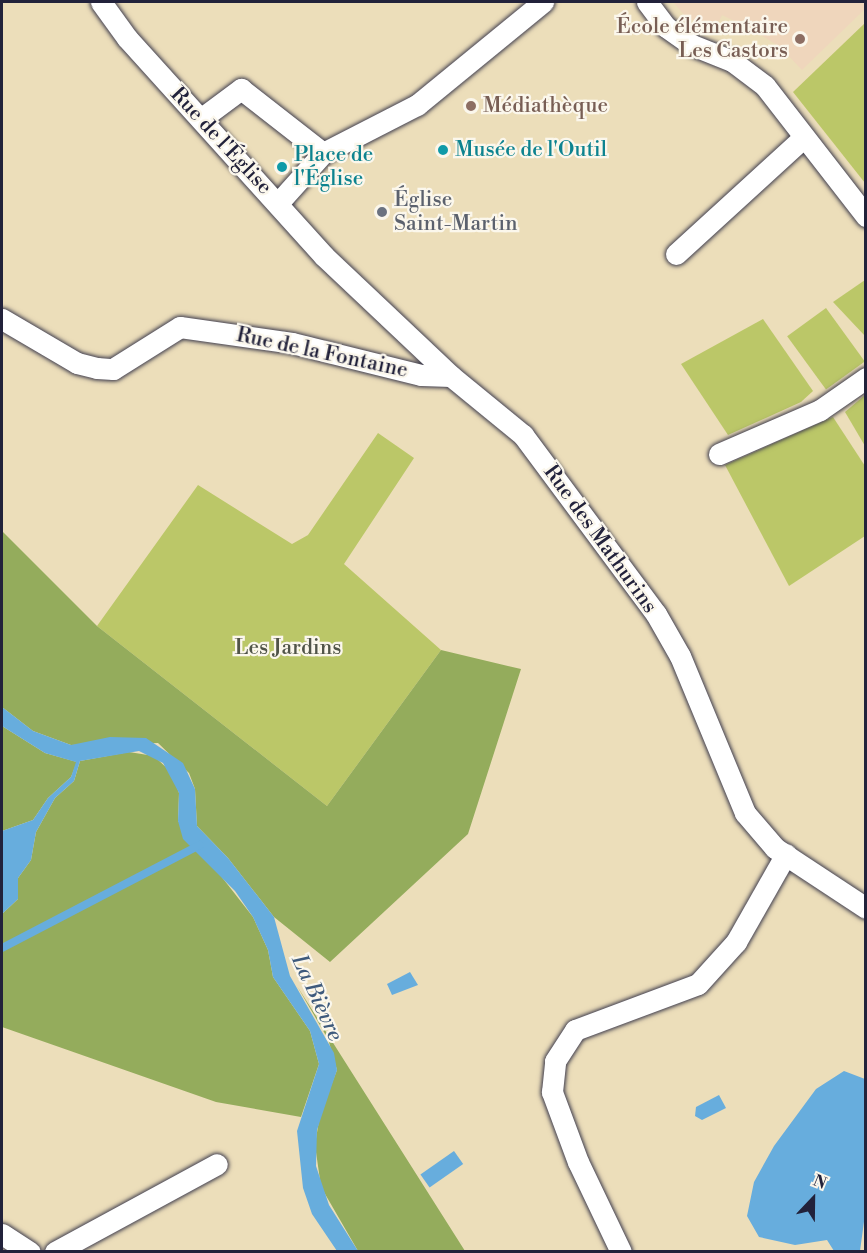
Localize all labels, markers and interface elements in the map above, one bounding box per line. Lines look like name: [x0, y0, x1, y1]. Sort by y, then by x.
place label: École élémentaire Les Castors: [616, 14, 788, 64]
marker: École élémentaire Les Castors: [793, 32, 807, 46]
street label: Rue de l'Église: [165, 82, 277, 200]
place label: Médiathèque: [483, 93, 608, 119]
marker: Médiathèque: [464, 99, 478, 113]
place label: Musée de l'Outil: [455, 137, 607, 163]
place label: Place de l'Église: [294, 142, 373, 192]
marker: Musée de l'Outil: [436, 143, 450, 157]
marker: Place de l'Église: [275, 160, 289, 174]
place label: Église Saint-Martin: [394, 187, 518, 237]
marker: Église Saint-Martin: [375, 205, 389, 219]
street label: Rue de la Fontaine: [234, 323, 410, 383]
street label: Rue des Mathurins: [538, 460, 662, 618]
park label: Les Jardins: [234, 635, 342, 661]
water label: La Bièvre: [286, 951, 348, 1045]
north arrow: [783, 1169, 843, 1229]
text: N: [810, 1171, 829, 1194]

